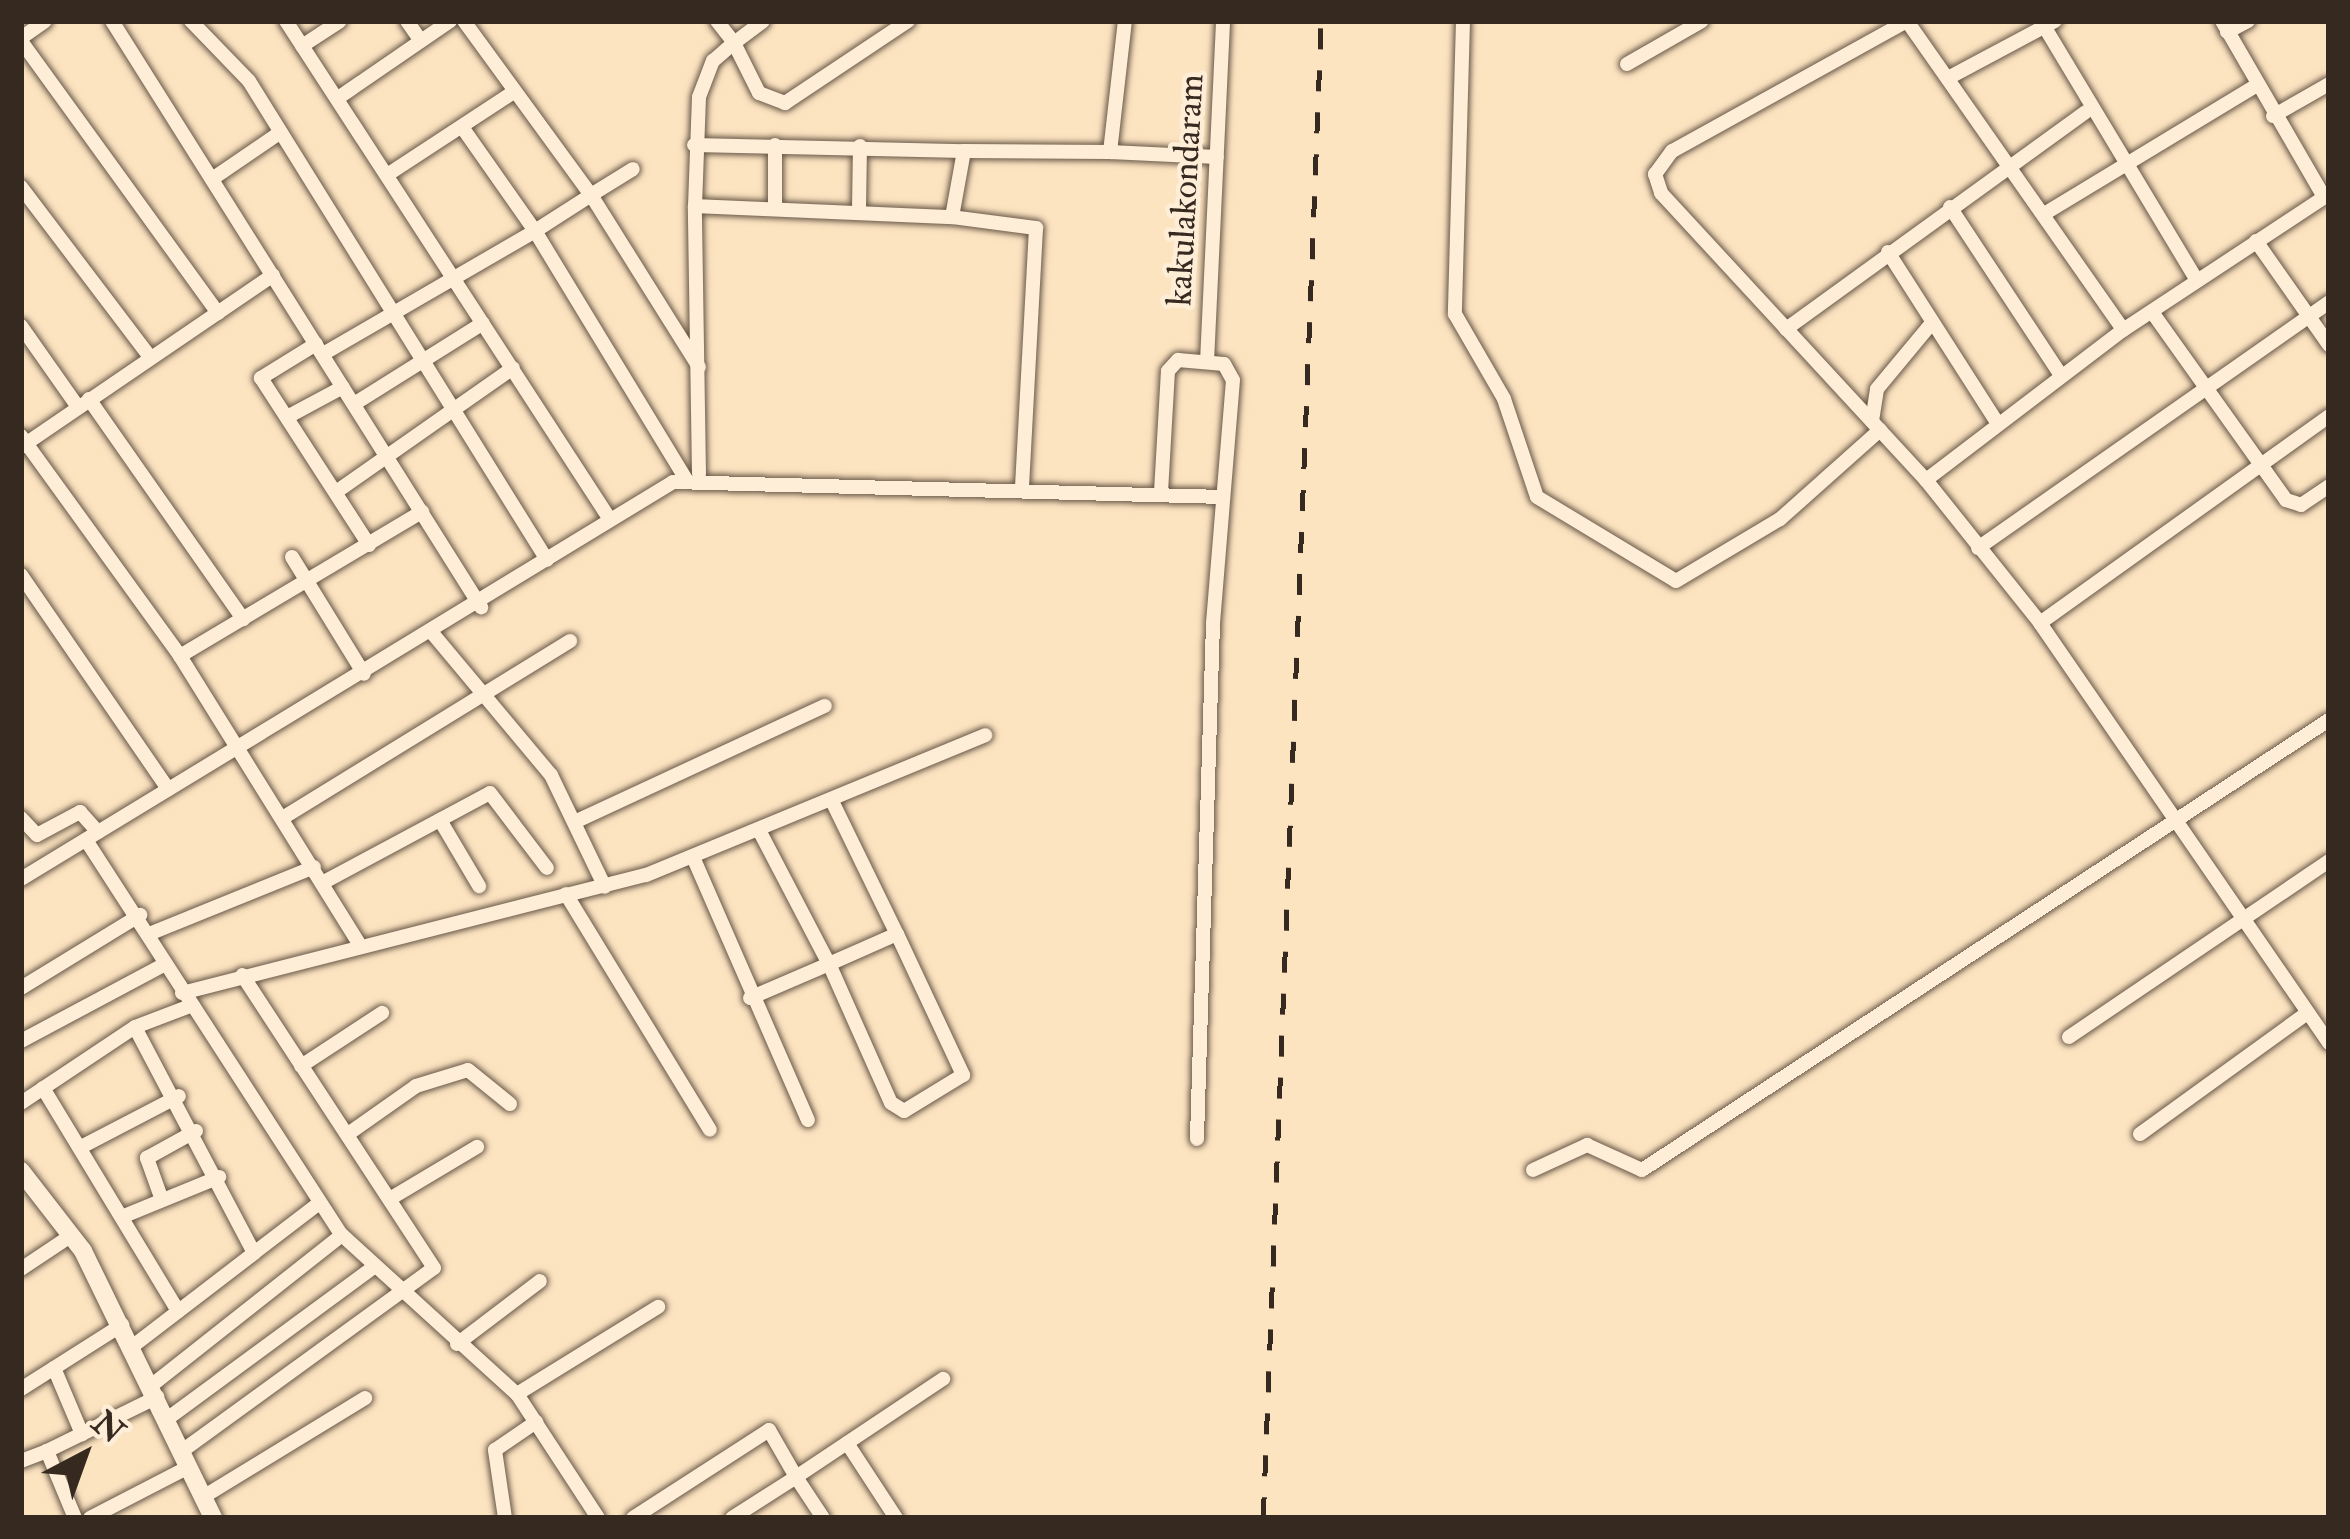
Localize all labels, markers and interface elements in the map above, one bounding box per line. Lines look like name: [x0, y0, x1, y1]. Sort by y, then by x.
street label: kakulakondaram: [1157, 73, 1213, 307]
north arrow: [24, 1395, 144, 1515]
text: N: [83, 1402, 133, 1453]

